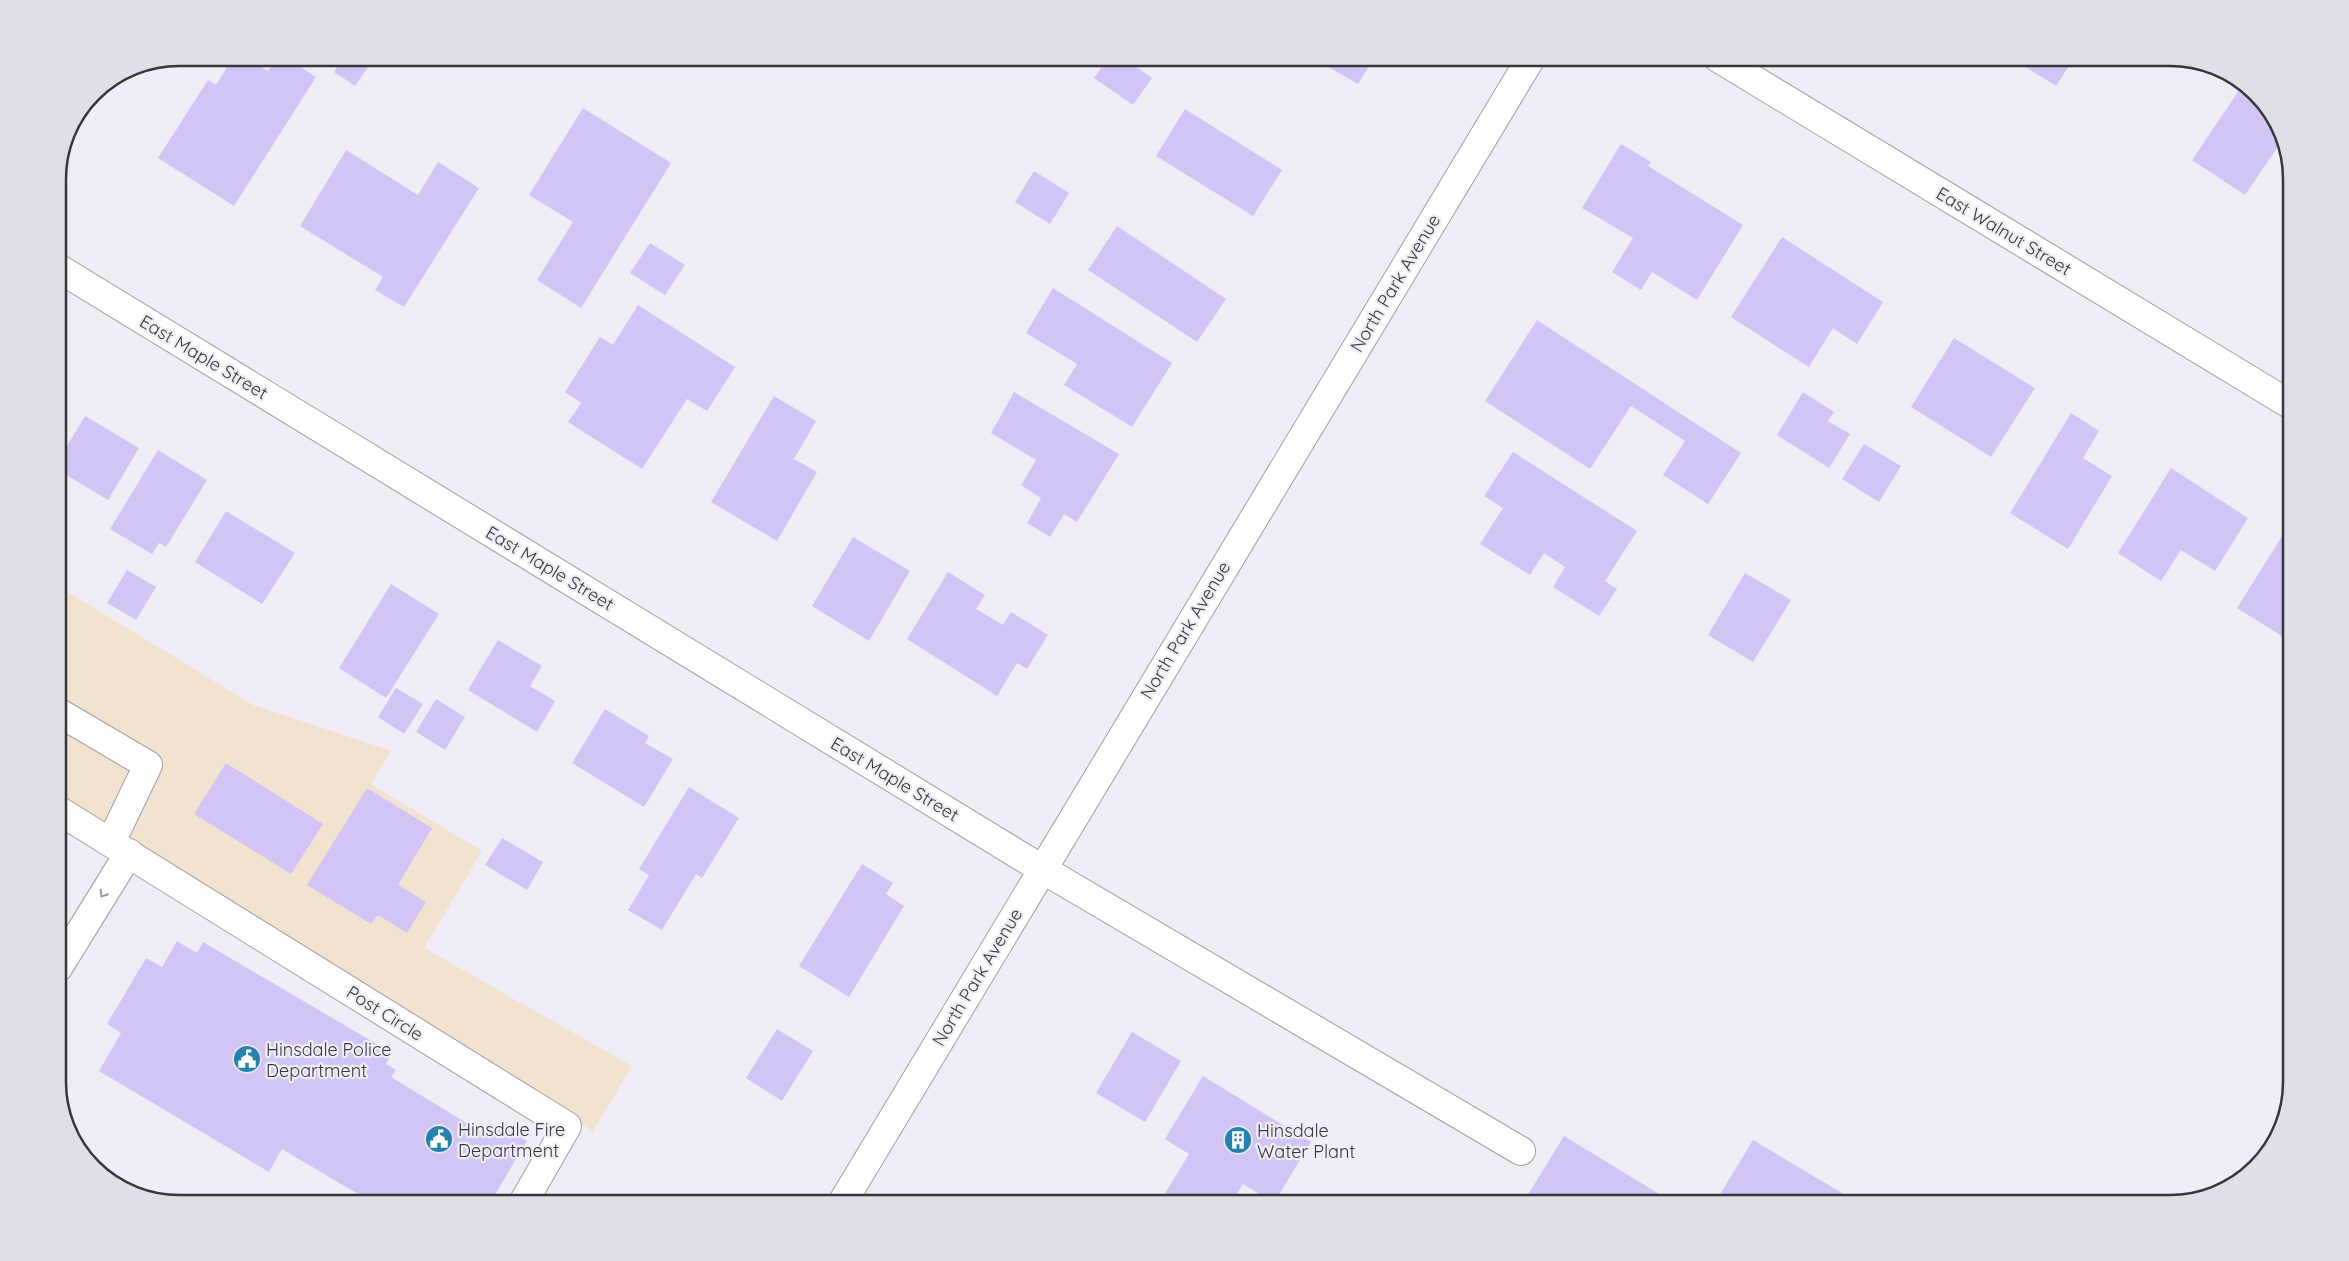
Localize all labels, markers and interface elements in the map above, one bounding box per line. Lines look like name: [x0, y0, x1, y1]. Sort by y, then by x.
street label: East Walnut Street: [1932, 182, 2076, 280]
street label: North Park Avenue: [1345, 210, 1445, 356]
street label: East Maple Street: [136, 310, 272, 404]
street label: East Maple Street: [482, 521, 618, 615]
street label: North Park Avenue: [1135, 557, 1235, 703]
street label: East Maple Street: [827, 732, 963, 826]
one-way arrow: [100, 889, 110, 898]
street label: North Park Avenue: [927, 904, 1027, 1050]
street label: Post Circle: [342, 980, 428, 1046]
place label: Hinsdale Police Department: [266, 1038, 391, 1082]
public building icon: Hinsdale Police Department: [232, 1044, 262, 1074]
place label: Hinsdale Fire Department: [458, 1118, 565, 1162]
place label: Hinsdale Water Plant: [1257, 1119, 1355, 1163]
public building icon: Hinsdale Fire Department: [424, 1124, 454, 1154]
building icon: Hinsdale Water Plant: [1223, 1125, 1253, 1155]

